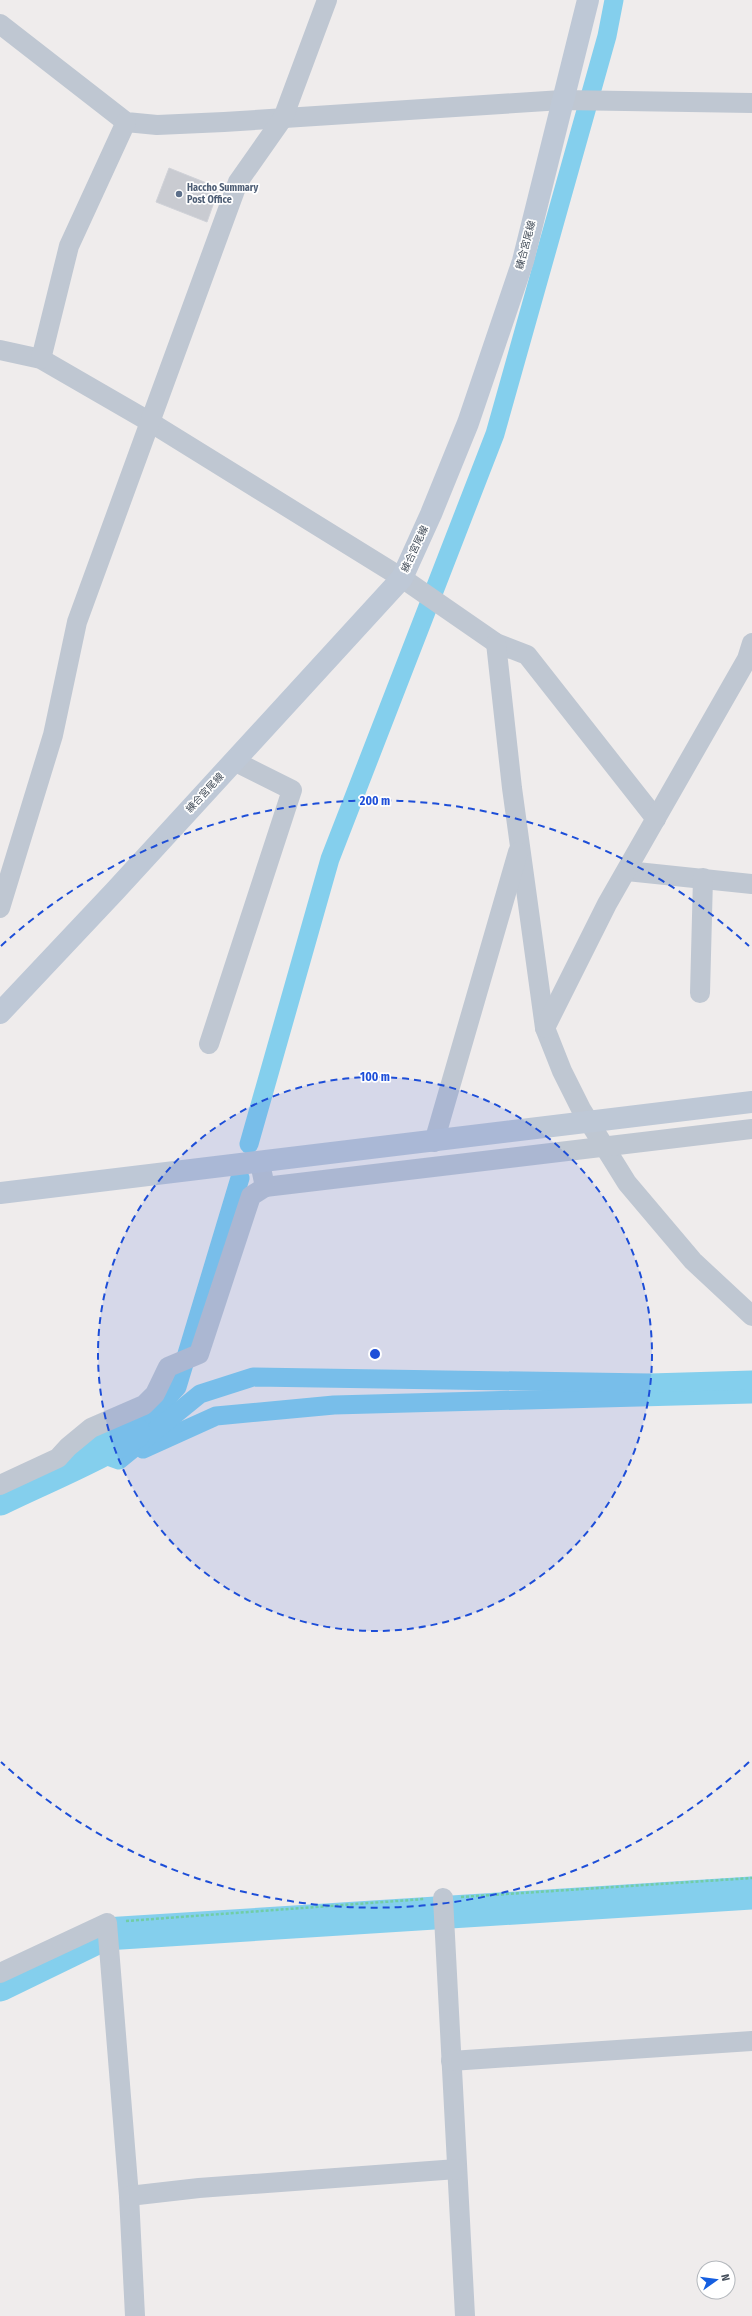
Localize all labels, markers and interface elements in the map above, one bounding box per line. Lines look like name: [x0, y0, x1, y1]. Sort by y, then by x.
place label: Haccho Summary Post Office: [187, 182, 258, 206]
marker: Haccho Summary Post Office: [174, 189, 184, 199]
street label: 練合宮尾線: [514, 219, 538, 271]
street label: 練合宮尾線: [399, 524, 431, 574]
street label: 練合宮尾線: [184, 771, 226, 815]
text: 200 m: [359, 794, 390, 808]
text: 100 m: [360, 1070, 390, 1084]
centre of rings: [368, 1347, 382, 1361]
north arrow: [696, 2260, 736, 2300]
text: N: [718, 2273, 732, 2282]

